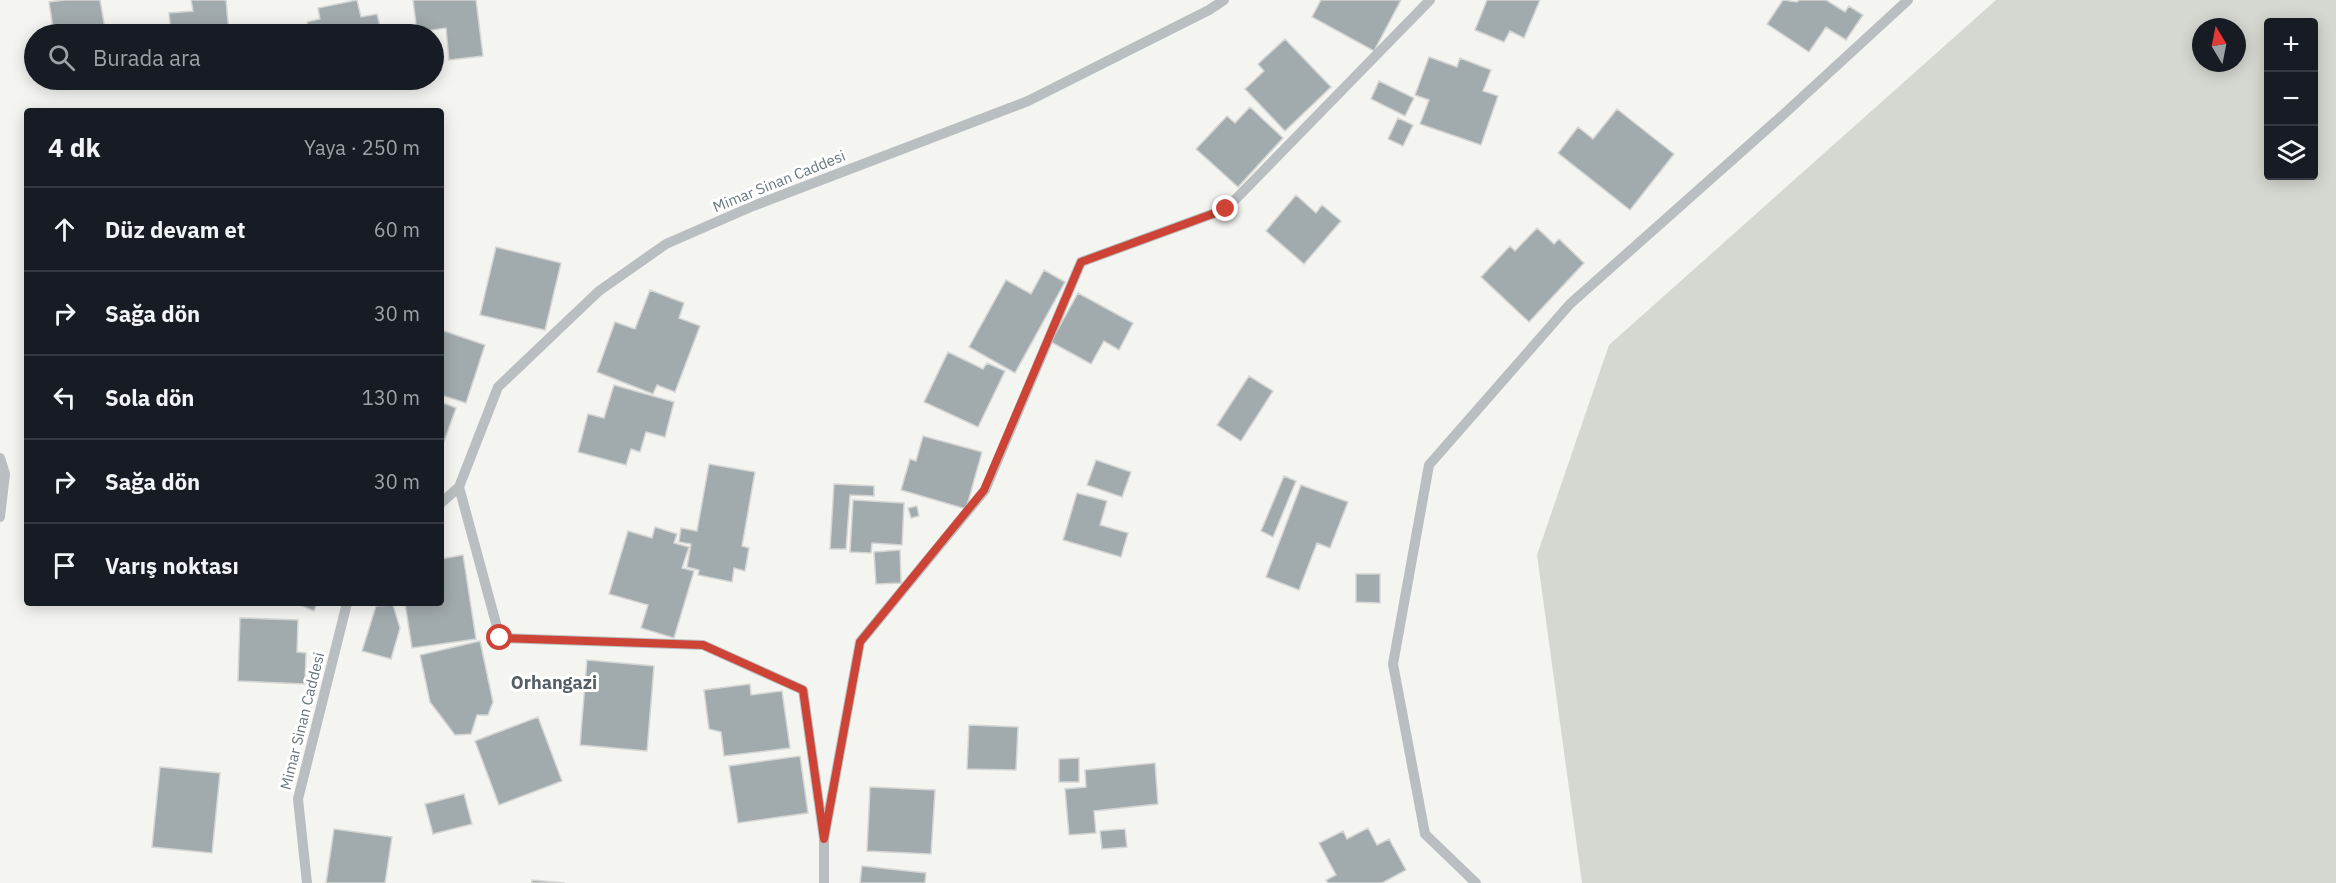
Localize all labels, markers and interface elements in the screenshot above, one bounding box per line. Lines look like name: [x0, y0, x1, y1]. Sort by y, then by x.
north arrow: [2192, 18, 2246, 72]
map controls: [2264, 18, 2318, 180]
button: +: [2264, 18, 2318, 72]
search box: [24, 24, 444, 90]
icon: search: [45, 41, 78, 74]
text: Burada ara: [93, 43, 201, 72]
button: −: [2264, 72, 2318, 126]
button: layers: [2264, 126, 2318, 180]
text: 4 dk: [48, 130, 101, 164]
text: Yaya · 250 m: [304, 134, 420, 161]
street label: Mimar Sinan Caddesi: [710, 146, 848, 216]
route end: [1212, 195, 1238, 221]
icon: ahead: [48, 213, 81, 246]
text: Düz devam et: [105, 215, 245, 244]
text: 60 m: [374, 216, 420, 243]
icon: right: [48, 297, 81, 330]
text: Sağa dön: [105, 299, 200, 328]
text: 30 m: [374, 300, 420, 327]
icon: left: [48, 381, 81, 414]
text: Sola dön: [105, 383, 194, 412]
text: 130 m: [362, 384, 420, 411]
icon: right: [48, 465, 81, 498]
text: Sağa dön: [105, 467, 200, 496]
text: 30 m: [374, 468, 420, 495]
icon: arrive: [48, 549, 81, 582]
text: Varış noktası: [105, 551, 239, 580]
route start: [486, 624, 512, 650]
street label: Mimar Sinan Caddesi: [276, 650, 328, 792]
district label: Orhangazi: [511, 671, 597, 694]

